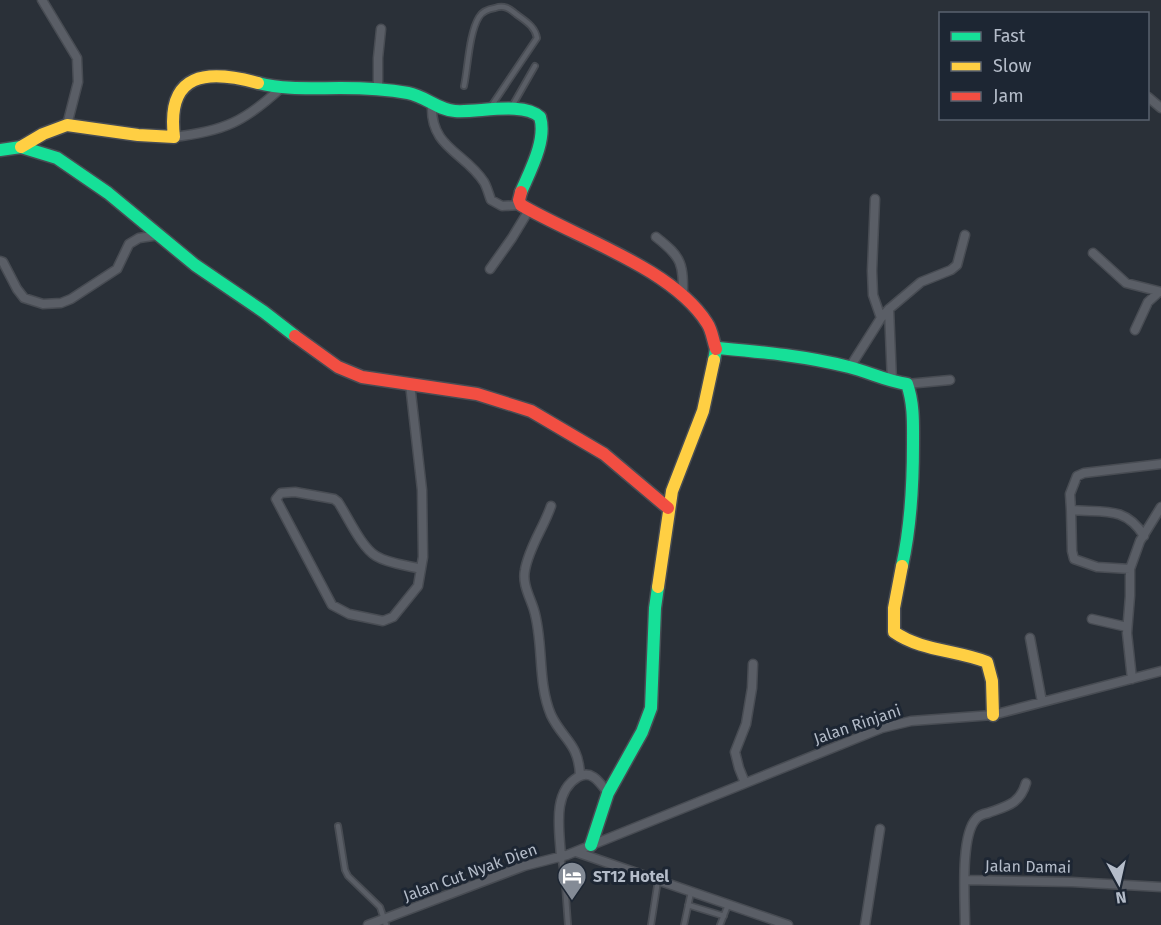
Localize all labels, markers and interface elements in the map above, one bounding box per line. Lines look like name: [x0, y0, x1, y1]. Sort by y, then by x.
legend: [939, 12, 1149, 120]
text: Fast: [993, 25, 1026, 47]
text: Slow: [993, 55, 1032, 77]
text: Jam: [993, 85, 1024, 107]
street label: Jalan Rinjani: [811, 701, 903, 748]
street label: Jalan Cut Nyak Dien: [401, 839, 540, 906]
north arrow: [1089, 853, 1149, 913]
street label: Jalan Damai: [985, 856, 1071, 877]
hotel icon: ST12 Hotel: [556, 860, 588, 902]
place label: ST12 Hotel: [593, 867, 669, 886]
text: N: [1114, 887, 1128, 908]

